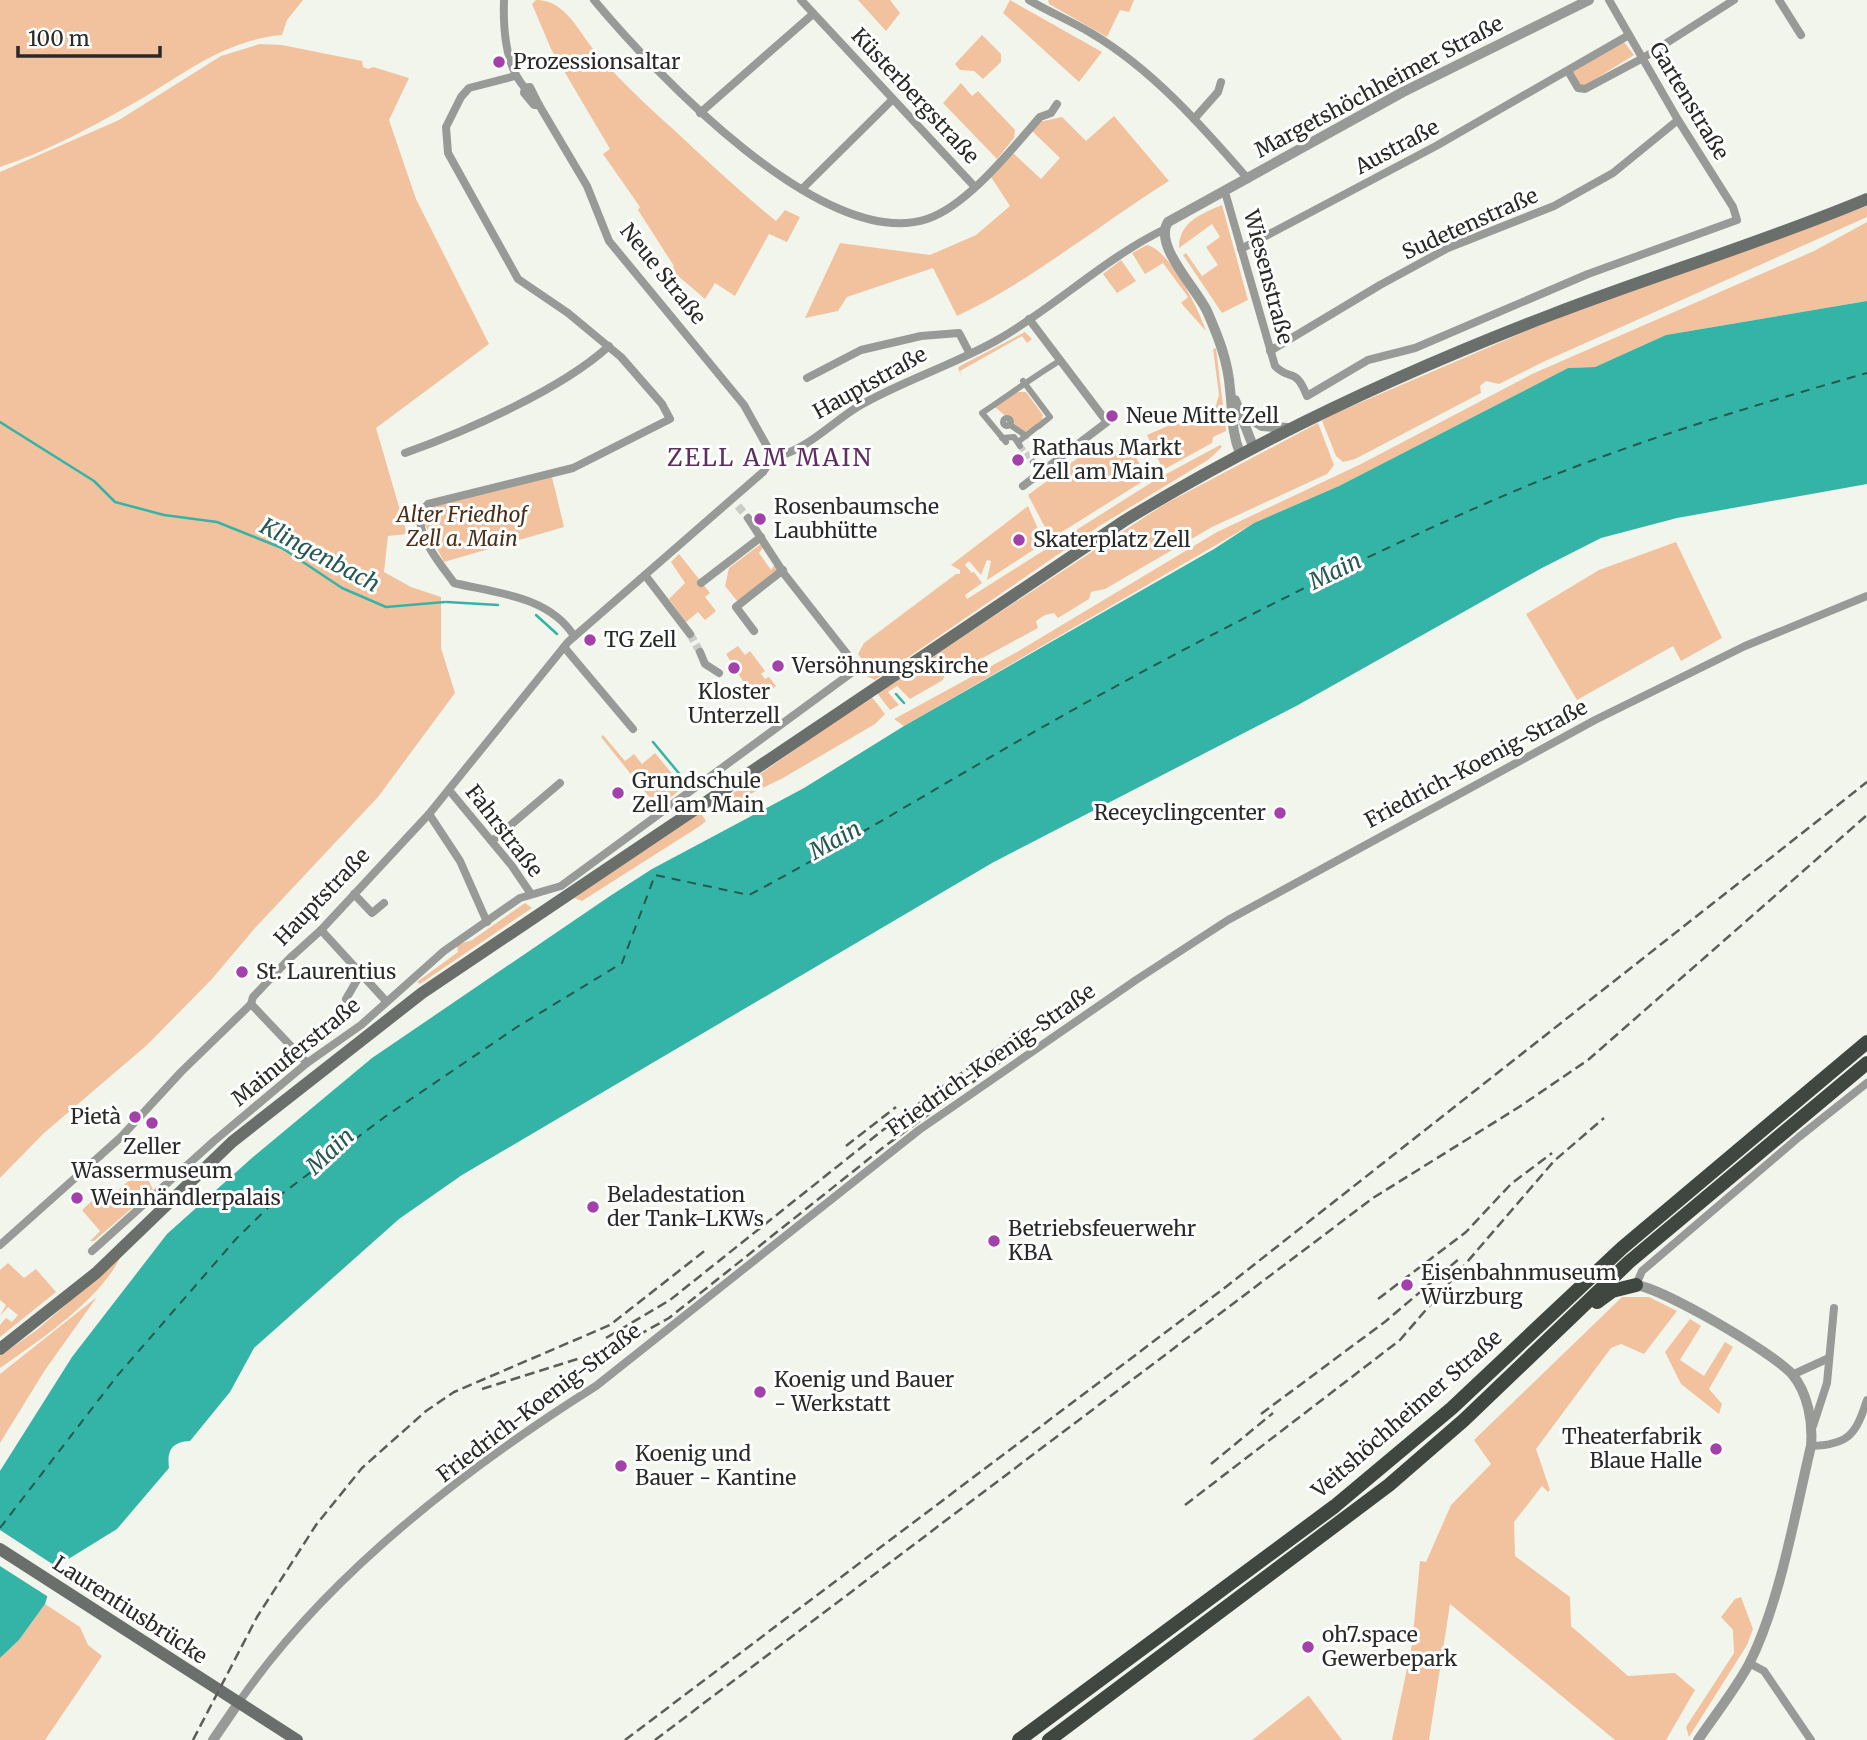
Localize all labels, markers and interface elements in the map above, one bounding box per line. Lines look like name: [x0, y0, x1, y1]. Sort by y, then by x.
street label: Margetshöchheimer Straße: [1250, 10, 1508, 164]
scale bar: [18, 14, 159, 58]
street label: Küsterbergstraße: [846, 22, 985, 169]
text: 100 m: [28, 25, 90, 52]
street label: Gartenstraße: [1644, 37, 1735, 165]
place label: Prozessionsaltar: [513, 48, 680, 75]
marker: Prozessionsaltar: [491, 54, 507, 70]
street label: Austraße: [1349, 113, 1444, 180]
street label: Sudetenstraße: [1398, 182, 1542, 266]
street label: Wiesenstraße: [1237, 206, 1299, 347]
street label: Neue Straße: [614, 218, 712, 330]
street label: Hauptstraße: [808, 340, 931, 425]
place label: Neue Mitte Zell: [1126, 402, 1279, 429]
marker: Neue Mitte Zell: [1104, 408, 1120, 424]
place label: Rathaus Markt Zell am Main: [1032, 434, 1182, 485]
district label: ZELL AM MAIN: [667, 442, 873, 473]
marker: Rathaus Markt Zell am Main: [1010, 452, 1026, 468]
place label: Rosenbaumsche Laubhütte: [774, 493, 939, 544]
park label: Alter Friedhof Zell a. Main: [395, 501, 530, 552]
water label: Klingenbach: [255, 510, 385, 598]
marker: Rosenbaumsche Laubhütte: [752, 511, 768, 527]
place label: Skaterplatz Zell: [1033, 526, 1191, 553]
marker: Skaterplatz Zell: [1011, 532, 1027, 548]
water label: Main: [1303, 545, 1366, 596]
place label: TG Zell: [604, 626, 677, 653]
marker: TG Zell: [582, 632, 598, 648]
place label: Versöhnungskirche: [791, 652, 988, 679]
marker: Versöhnungskirche: [770, 658, 786, 674]
marker: Kloster Unterzell: [726, 660, 742, 676]
place label: Kloster Unterzell: [688, 678, 781, 729]
street label: Friedrich-Koenig-Straße: [1360, 693, 1592, 834]
place label: Grundschule Zell am Main: [632, 767, 764, 818]
street label: Fahrstraße: [460, 779, 549, 882]
marker: Grundschule Zell am Main: [610, 785, 626, 801]
place label: Receyclingcenter: [1094, 799, 1266, 826]
marker: Receyclingcenter: [1272, 805, 1288, 821]
water label: Main: [803, 814, 866, 866]
street label: Hauptstraße: [268, 842, 375, 951]
place label: St. Laurentius: [256, 958, 396, 985]
marker: St. Laurentius: [234, 964, 250, 980]
street label: Friedrich-Koenig-Straße: [881, 977, 1100, 1142]
street label: Mainuferstraße: [226, 992, 365, 1112]
place label: Pietà: [70, 1103, 121, 1130]
marker: Pietà: [127, 1109, 143, 1125]
marker: Zeller Wassermuseum: [144, 1115, 160, 1131]
water label: Main: [299, 1121, 360, 1181]
place label: Zeller Wassermuseum: [70, 1133, 233, 1184]
place label: Beladestation der Tank-LKWs: [607, 1181, 764, 1232]
place label: Weinhändlerpalais: [90, 1184, 281, 1211]
marker: Weinhändlerpalais: [69, 1190, 85, 1206]
marker: Beladestation der Tank-LKWs: [585, 1199, 601, 1215]
place label: Betriebsfeuerwehr KBA: [1008, 1215, 1196, 1266]
marker: Betriebsfeuerwehr KBA: [986, 1233, 1002, 1249]
place label: Eisenbahnmuseum Würzburg: [1420, 1259, 1617, 1310]
marker: Eisenbahnmuseum Würzburg: [1399, 1277, 1415, 1293]
street label: Friedrich-Koenig-Straße: [431, 1317, 646, 1488]
street label: Veitshöchheimer Straße: [1305, 1324, 1507, 1504]
place label: Koenig und Bauer - Werkstatt: [774, 1366, 954, 1417]
marker: Koenig und Bauer - Werkstatt: [752, 1384, 768, 1400]
place label: Theaterfabrik Blaue Halle: [1562, 1423, 1703, 1474]
place label: Koenig und Bauer - Kantine: [635, 1440, 796, 1491]
marker: Theaterfabrik Blaue Halle: [1708, 1441, 1724, 1457]
marker: Koenig und Bauer - Kantine: [613, 1458, 629, 1474]
street label: Laurentiusbrücke: [48, 1550, 213, 1670]
place label: oh7.space Gewerbepark: [1322, 1621, 1458, 1672]
marker: oh7.space Gewerbepark: [1300, 1639, 1316, 1655]

